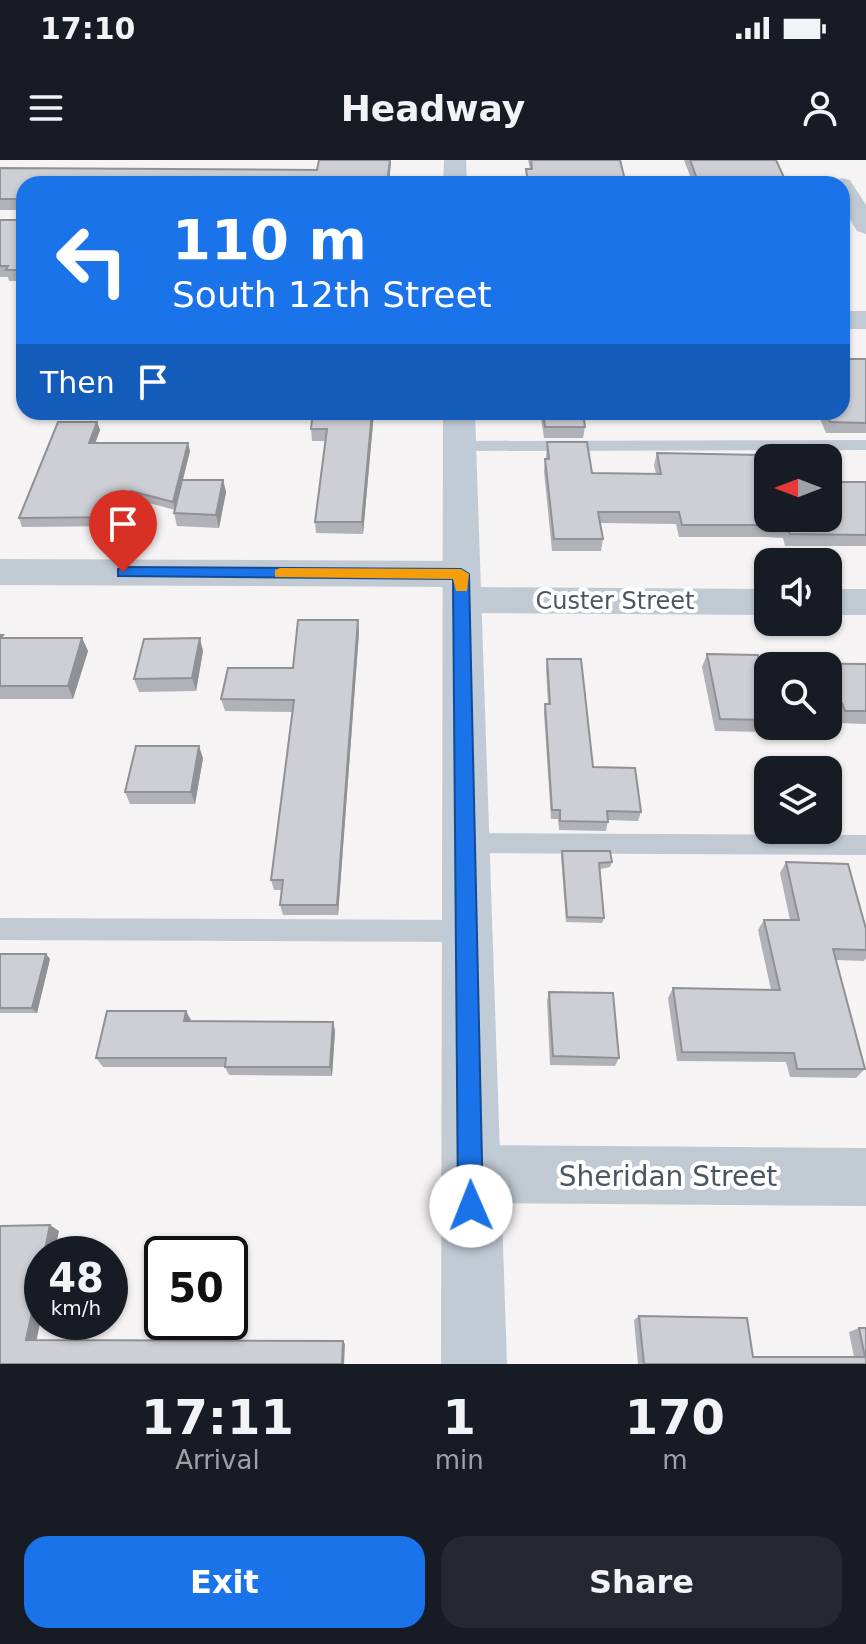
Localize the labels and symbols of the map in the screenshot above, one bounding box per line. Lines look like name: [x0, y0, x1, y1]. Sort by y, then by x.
north arrow: [754, 444, 842, 532]
pin: [89, 490, 157, 572]
street label: Custer Street: [535, 587, 695, 615]
street label: Sheridan Street: [559, 1160, 777, 1193]
position arrow: [429, 1164, 513, 1248]
speed limit sign: 50: [144, 1236, 248, 1340]

